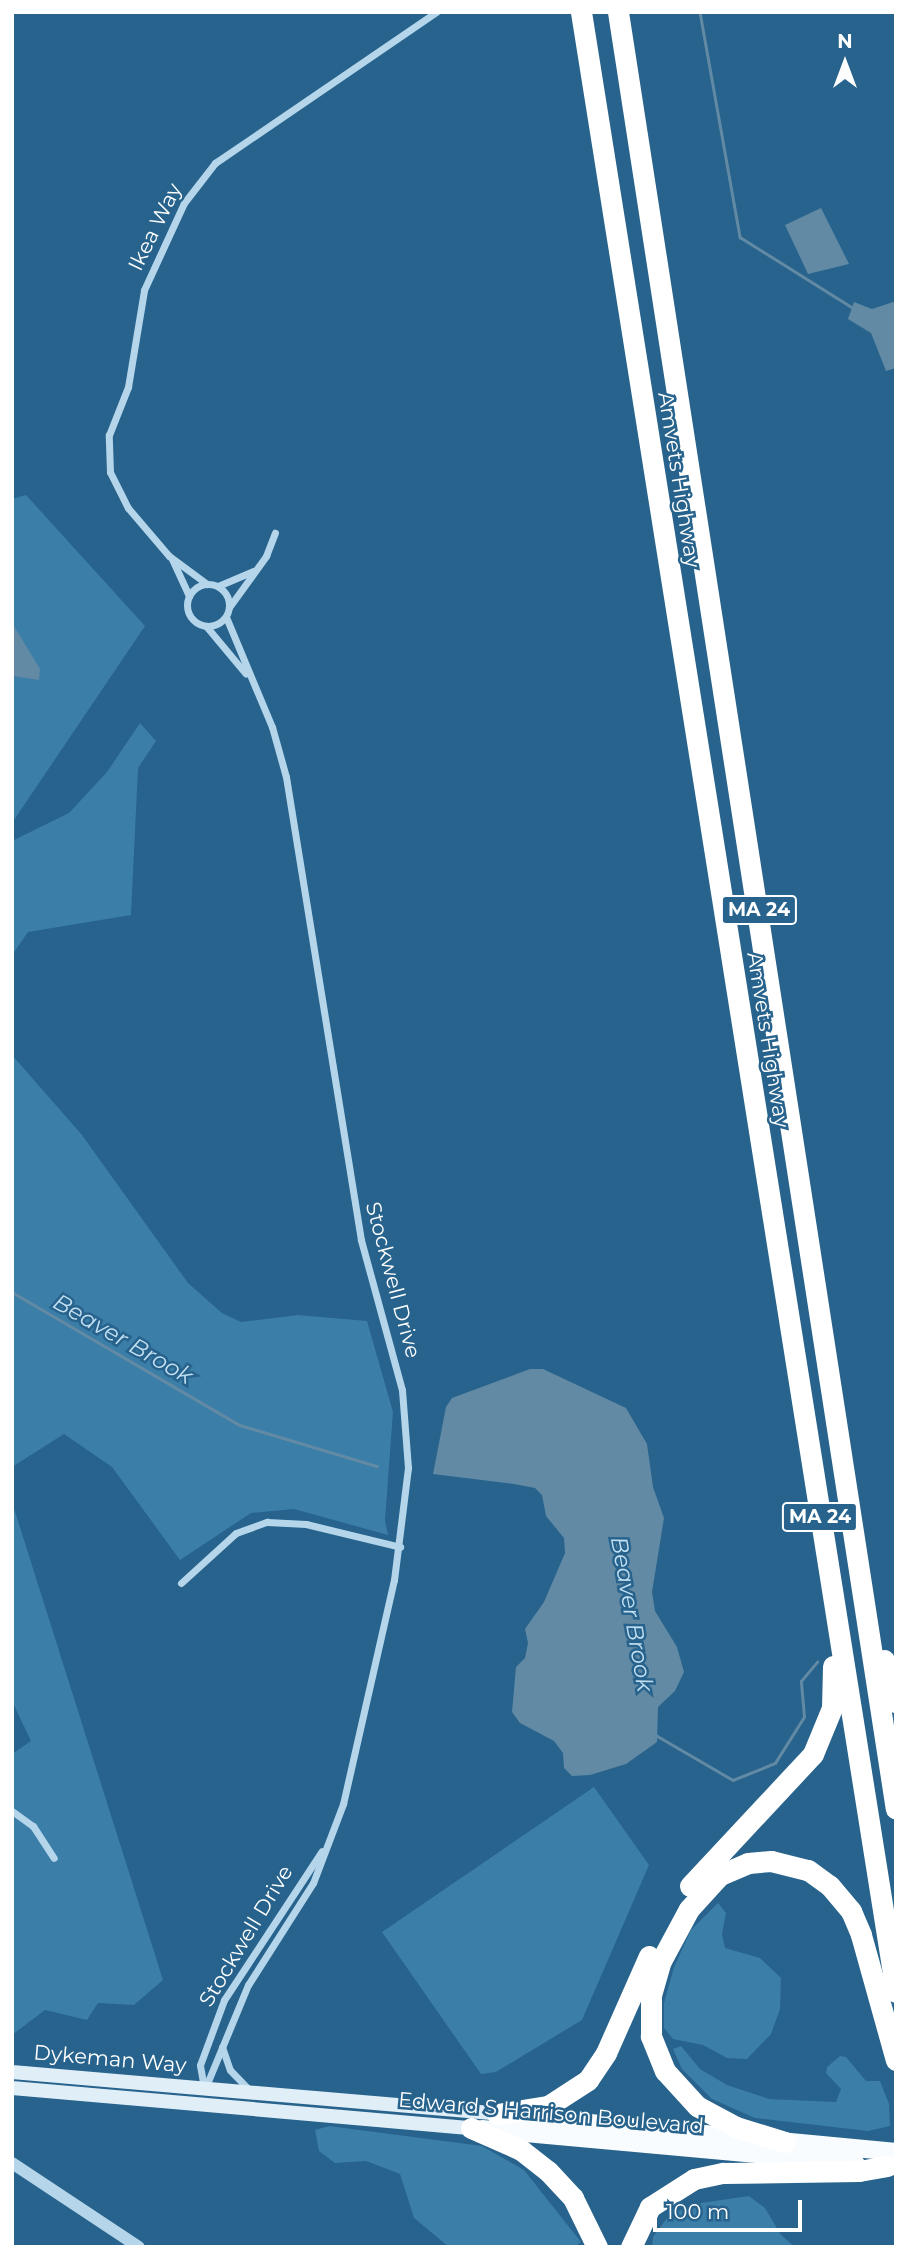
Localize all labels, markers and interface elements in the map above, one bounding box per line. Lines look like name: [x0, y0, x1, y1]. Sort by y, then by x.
north arrow: [810, 28, 880, 98]
text: N: [837, 30, 853, 53]
street label: Ikea Way: [123, 179, 187, 275]
street label: Amvets Highway: [653, 390, 705, 570]
road number: MA 24: [720, 894, 798, 926]
street label: Amvets Highway: [742, 950, 794, 1130]
street label: Stockwell Drive: [360, 1199, 426, 1361]
water label: Beaver Brook: [48, 1288, 198, 1390]
road number: MA 24: [782, 1502, 858, 1532]
water label: Beaver Brook: [605, 1534, 659, 1694]
street label: Stockwell Drive: [194, 1861, 298, 2011]
street label: Dykeman Way: [32, 2040, 188, 2078]
street label: Edward S Harrison Boulevard: [397, 2087, 705, 2139]
scale bar: [656, 2186, 805, 2230]
text: 100 m: [666, 2199, 729, 2224]

